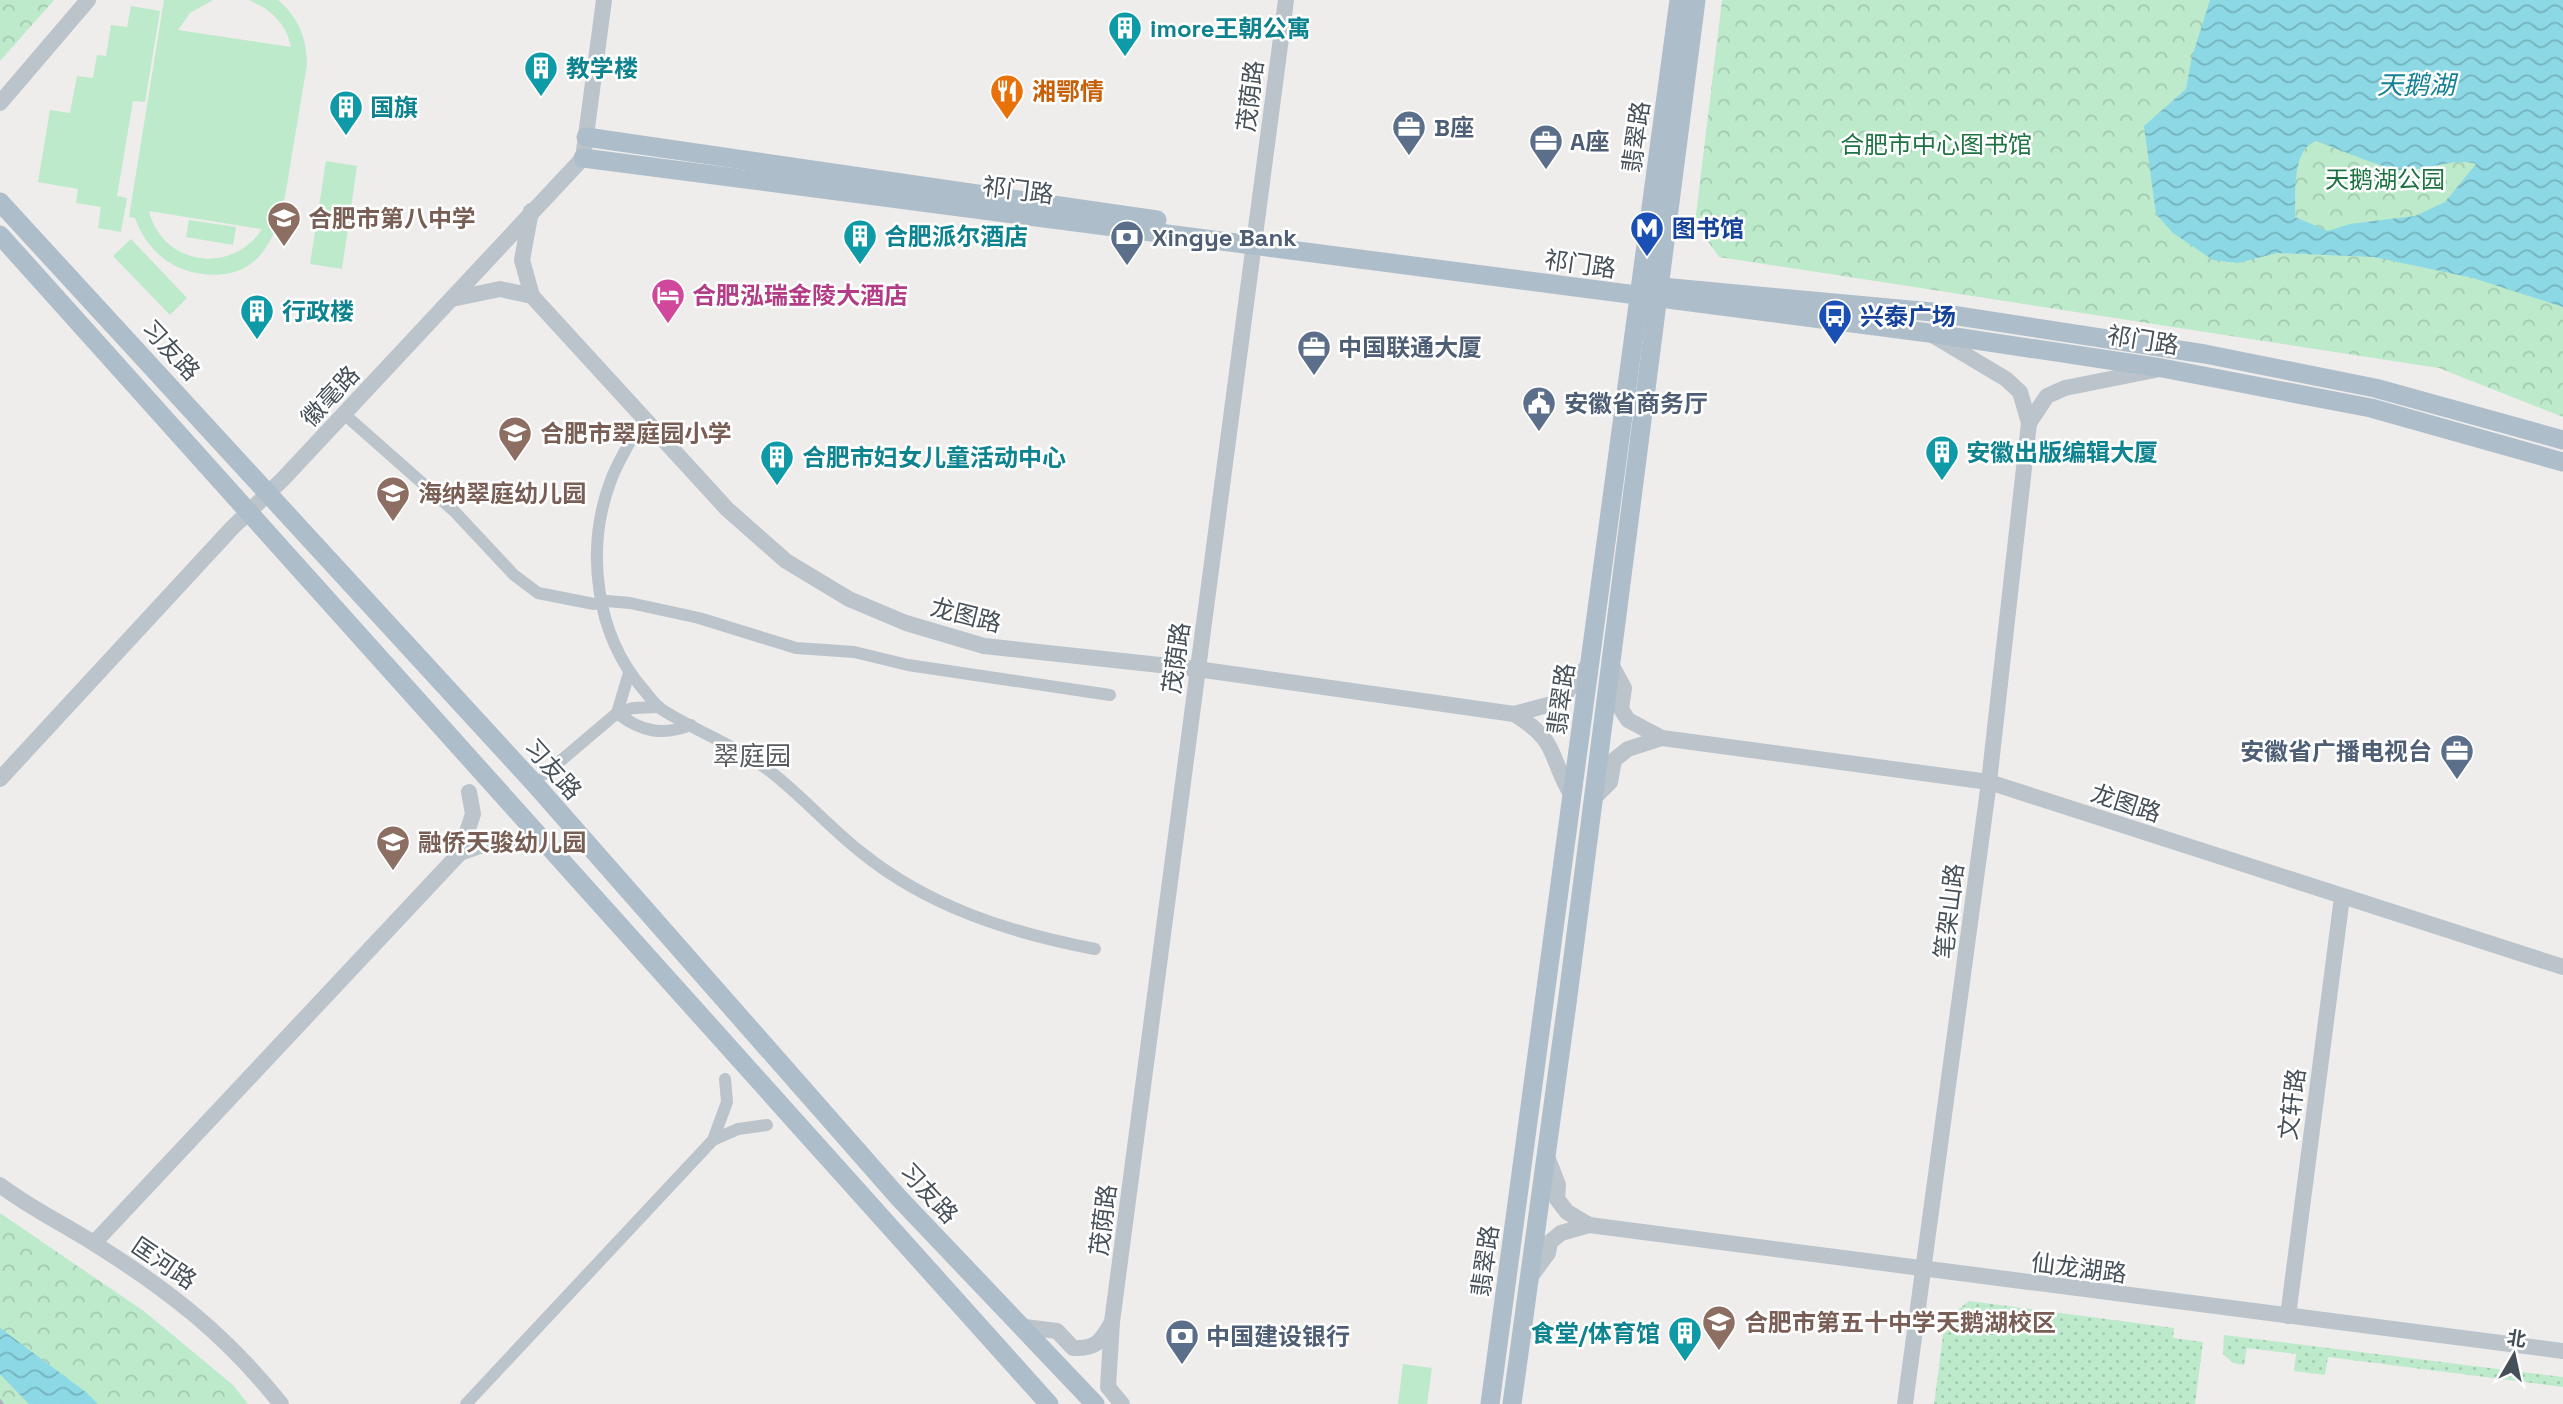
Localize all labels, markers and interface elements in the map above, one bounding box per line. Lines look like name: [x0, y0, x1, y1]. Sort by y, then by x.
building icon: imore王朝公寓: [1106, 9, 1144, 58]
place label: imore王朝公寓: [1150, 13, 1311, 44]
building icon: 教学楼: [522, 49, 560, 98]
place label: 教学楼: [566, 53, 638, 84]
street label: 茂荫路: [1230, 58, 1270, 134]
water label: 天鹅湖: [2377, 68, 2459, 102]
restaurant icon: 湘鄂情: [988, 72, 1026, 121]
place label: 湘鄂情: [1032, 76, 1104, 107]
building icon: 国旗: [327, 88, 365, 137]
place label: 国旗: [370, 92, 418, 123]
street label: 翡翠路: [1616, 99, 1656, 175]
office icon: B座: [1390, 108, 1428, 157]
place label: B座: [1434, 112, 1474, 143]
office icon: A座: [1527, 122, 1565, 171]
place label: A座: [1570, 126, 1609, 157]
park label: 合肥市中心图书馆: [1840, 129, 2032, 160]
park label: 天鹅湖公园: [2325, 164, 2445, 195]
street label: 祁门路: [980, 170, 1056, 210]
school or university icon: 合肥市第八中学: [265, 199, 303, 248]
place label: 合肥市第八中学: [308, 203, 476, 234]
metro station icon: 图书馆: [1628, 209, 1666, 258]
place label: 图书馆: [1672, 213, 1744, 244]
building icon: 合肥派尔酒店: [841, 217, 879, 266]
bank icon: Xingye Bank: [1108, 218, 1146, 267]
place label: 合肥派尔酒店: [884, 221, 1028, 252]
place label: Xingye Bank: [1152, 222, 1297, 253]
street label: 祁门路: [1542, 244, 1618, 284]
hotel icon: 合肥泓瑞金陵大酒店: [649, 276, 687, 325]
place label: 合肥泓瑞金陵大酒店: [692, 280, 908, 311]
building icon: 行政楼: [238, 292, 276, 341]
place label: 行政楼: [282, 296, 354, 327]
bus stop icon: 兴泰广场: [1816, 297, 1854, 346]
place label: 兴泰广场: [1860, 301, 1956, 332]
street label: 习友路: [135, 313, 207, 387]
street label: 祁门路: [2105, 319, 2181, 361]
office icon: 中国联通大厦: [1295, 328, 1333, 377]
place label: 中国联通大厦: [1338, 332, 1482, 363]
street label: 徽毫路: [294, 359, 366, 433]
public building icon: 安徽省商务厅: [1520, 384, 1558, 433]
place label: 安徽省商务厅: [1564, 388, 1708, 419]
school or university icon: 合肥市翠庭园小学: [496, 414, 534, 463]
place label: 合肥市翠庭园小学: [540, 418, 732, 449]
building icon: 安徽出版编辑大厦: [1923, 433, 1961, 482]
place label: 安徽出版编辑大厦: [1966, 437, 2158, 468]
building icon: 合肥市妇女儿童活动中心: [758, 438, 796, 487]
place label: 合肥市妇女儿童活动中心: [802, 442, 1066, 473]
school or university icon: 海纳翠庭幼儿园: [374, 474, 412, 523]
place label: 海纳翠庭幼儿园: [418, 478, 586, 509]
street label: 龙图路: [927, 591, 1005, 639]
street label: 茂荫路: [1156, 620, 1196, 696]
street label: 翡翠路: [1541, 661, 1581, 737]
street label: 习友路: [517, 732, 589, 806]
office icon: 安徽省广播电视台: [2438, 732, 2476, 781]
place label: 安徽省广播电视台: [2240, 736, 2432, 767]
district label: 翠庭园: [713, 739, 791, 773]
street label: 龙图路: [2087, 777, 2165, 829]
school or university icon: 融侨天骏幼儿园: [374, 823, 412, 872]
place label: 融侨天骏幼儿园: [418, 827, 586, 858]
street label: 笔架山路: [1928, 861, 1970, 961]
street label: 文轩路: [2272, 1066, 2312, 1142]
street label: 习友路: [893, 1156, 965, 1230]
street label: 茂荫路: [1083, 1182, 1123, 1258]
street label: 翡翠路: [1465, 1223, 1505, 1299]
street label: 匡河路: [125, 1230, 203, 1296]
street label: 仙龙湖路: [2029, 1247, 2129, 1289]
school or university icon: 合肥市第五十中学天鹅湖校区: [1700, 1303, 1738, 1352]
place label: 合肥市第五十中学天鹅湖校区: [1744, 1307, 2056, 1338]
building icon: 食堂/体育馆: [1666, 1314, 1704, 1363]
bank icon: 中国建设银行: [1163, 1317, 1201, 1366]
place label: 食堂/体育馆: [1531, 1318, 1660, 1349]
north arrow: [2479, 1320, 2549, 1390]
place label: 中国建设银行: [1206, 1321, 1350, 1352]
text: 北: [2505, 1325, 2528, 1353]

